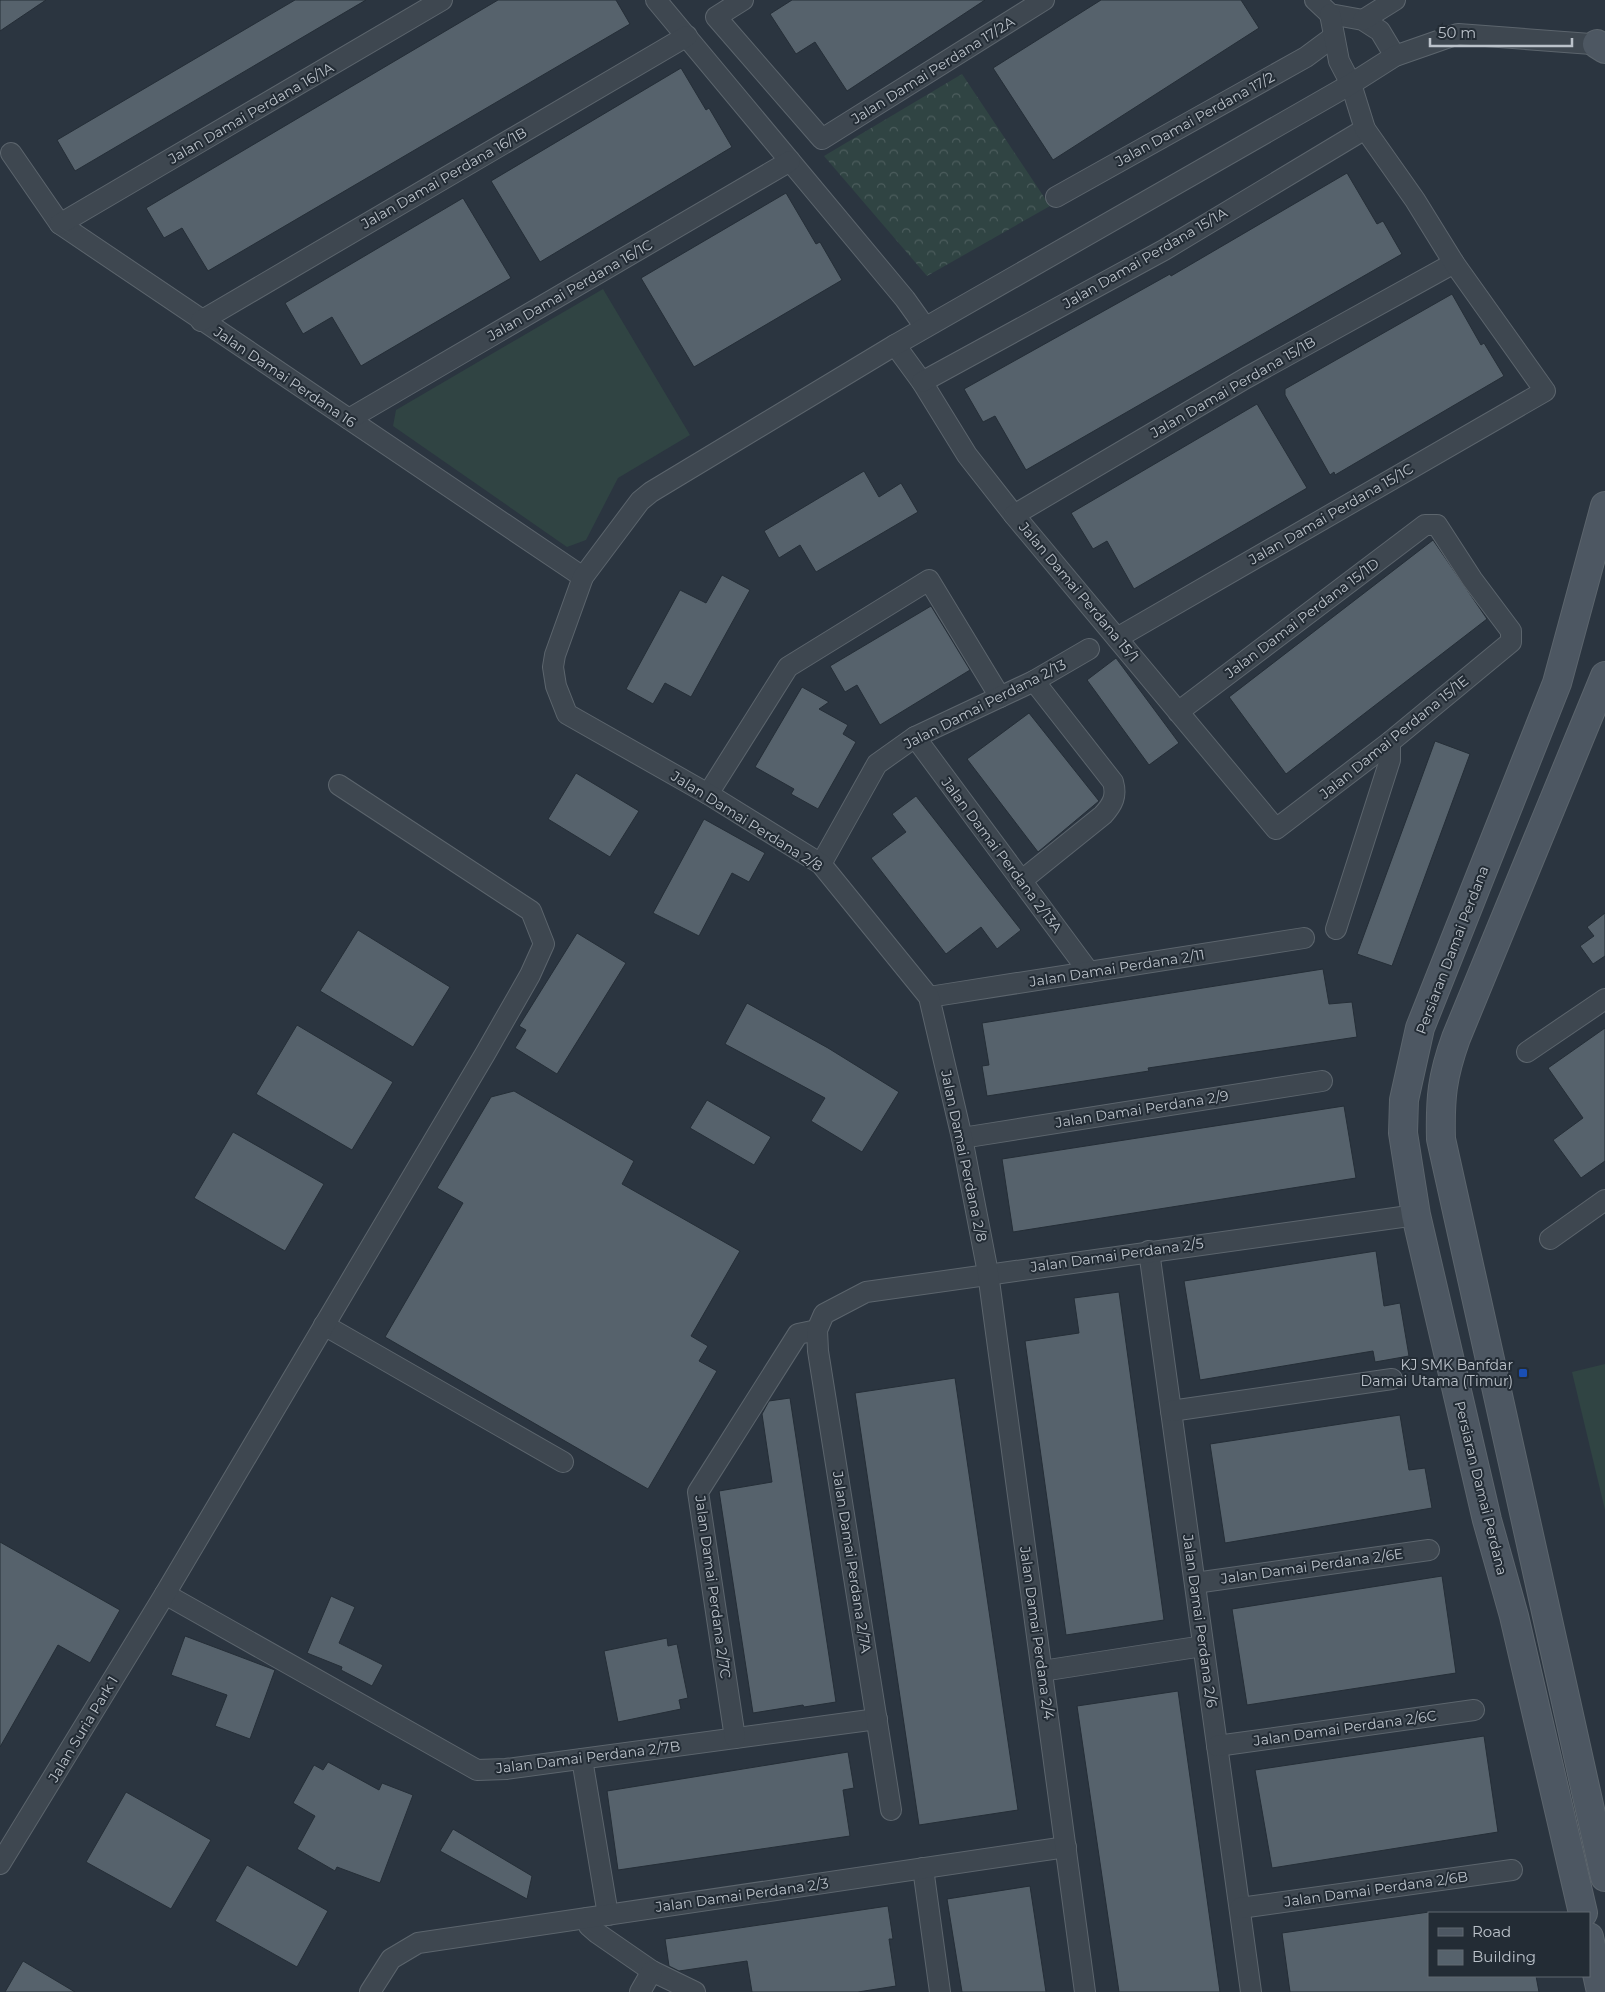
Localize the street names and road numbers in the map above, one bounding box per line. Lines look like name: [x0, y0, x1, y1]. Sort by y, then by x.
street label: Jalan Damai Perdana 17/2A: [847, 12, 1019, 128]
street label: Jalan Damai Perdana 16/1A: [164, 58, 338, 168]
street label: Jalan Damai Perdana 17/2: [1111, 68, 1278, 171]
street label: Jalan Damai Perdana 16/1B: [357, 123, 530, 233]
street label: Jalan Damai Perdana 15/1A: [1059, 203, 1231, 313]
street label: Jalan Damai Perdana 16/1C: [483, 235, 656, 345]
street label: Jalan Damai Perdana 16: [210, 322, 360, 431]
street label: Jalan Damai Perdana 15/1B: [1146, 332, 1319, 442]
street label: Jalan Damai Perdana 15/1C: [1245, 459, 1416, 569]
street label: Jalan Damai Perdana 15/1: [1015, 518, 1143, 666]
street label: Jalan Damai Perdana 15/1D: [1221, 554, 1383, 682]
street label: Jalan Damai Perdana 2/13: [900, 655, 1069, 753]
street label: Jalan Damai Perdana 15/1E: [1315, 671, 1472, 803]
street label: Jalan Damai Perdana 2/8: [667, 766, 826, 875]
street label: Jalan Damai Perdana 2/13A: [937, 773, 1067, 937]
street label: Persiaran Damai Perdana: [1412, 863, 1492, 1037]
street label: Jalan Damai Perdana 2/11: [1027, 945, 1206, 991]
street label: Jalan Damai Perdana 2/8: [937, 1068, 991, 1244]
street label: Jalan Damai Perdana 2/9: [1053, 1086, 1230, 1132]
street label: Jalan Damai Perdana 2/5: [1028, 1234, 1205, 1276]
street label: Persiaran Damai Perdana: [1451, 1399, 1511, 1577]
street label: Jalan Damai Perdana 2/7A: [829, 1469, 875, 1655]
street label: Jalan Damai Perdana 2/7C: [691, 1493, 735, 1680]
street label: Jalan Damai Perdana 2/6: [1179, 1532, 1221, 1709]
street label: Jalan Damai Perdana 2/4: [1016, 1544, 1058, 1722]
street label: Jalan Damai Perdana 2/6E: [1219, 1544, 1404, 1588]
street label: Jalan Suria Park 1: [44, 1673, 122, 1786]
street label: Jalan Damai Perdana 2/6C: [1251, 1706, 1438, 1750]
street label: Jalan Damai Perdana 2/7B: [494, 1737, 681, 1777]
street label: Jalan Damai Perdana 2/6B: [1282, 1867, 1469, 1911]
street label: Jalan Damai Perdana 2/3: [653, 1874, 830, 1916]

